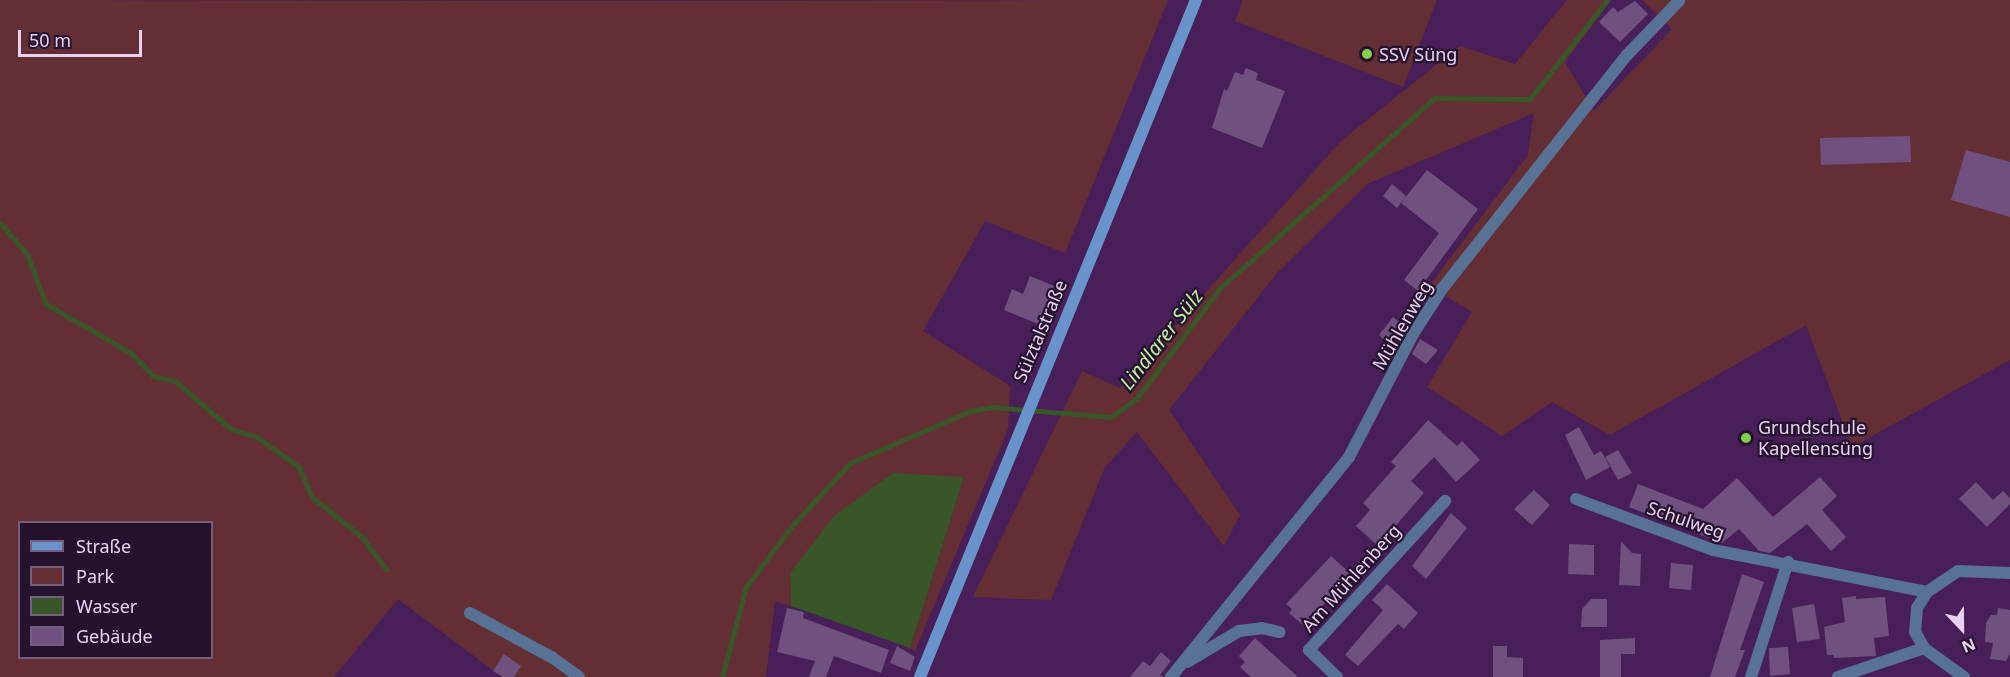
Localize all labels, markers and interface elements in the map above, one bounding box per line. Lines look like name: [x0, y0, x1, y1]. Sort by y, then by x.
scale bar: [21, 18, 146, 56]
text: 50 m: [29, 28, 71, 52]
place label: SSV Süng: [1379, 43, 1457, 65]
marker: SSV Süng: [1360, 47, 1374, 61]
street label: Mühlenweg: [1368, 276, 1436, 374]
street label: Sülztalstraße: [1009, 277, 1071, 385]
water label: Lindlarer Sülz: [1114, 284, 1208, 394]
place label: Grundschule Kapellensüng: [1758, 417, 1873, 460]
marker: Grundschule Kapellensüng: [1739, 431, 1753, 445]
street label: Schulweg: [1644, 497, 1728, 543]
street label: Am Mühlenberg: [1297, 520, 1405, 636]
legend: [18, 521, 213, 659]
text: Straße: [76, 534, 131, 558]
text: Park: [76, 564, 114, 588]
text: Wasser: [76, 594, 137, 618]
north arrow: [1932, 599, 1992, 659]
text: Gebäude: [76, 624, 153, 648]
text: N: [1959, 633, 1979, 658]

